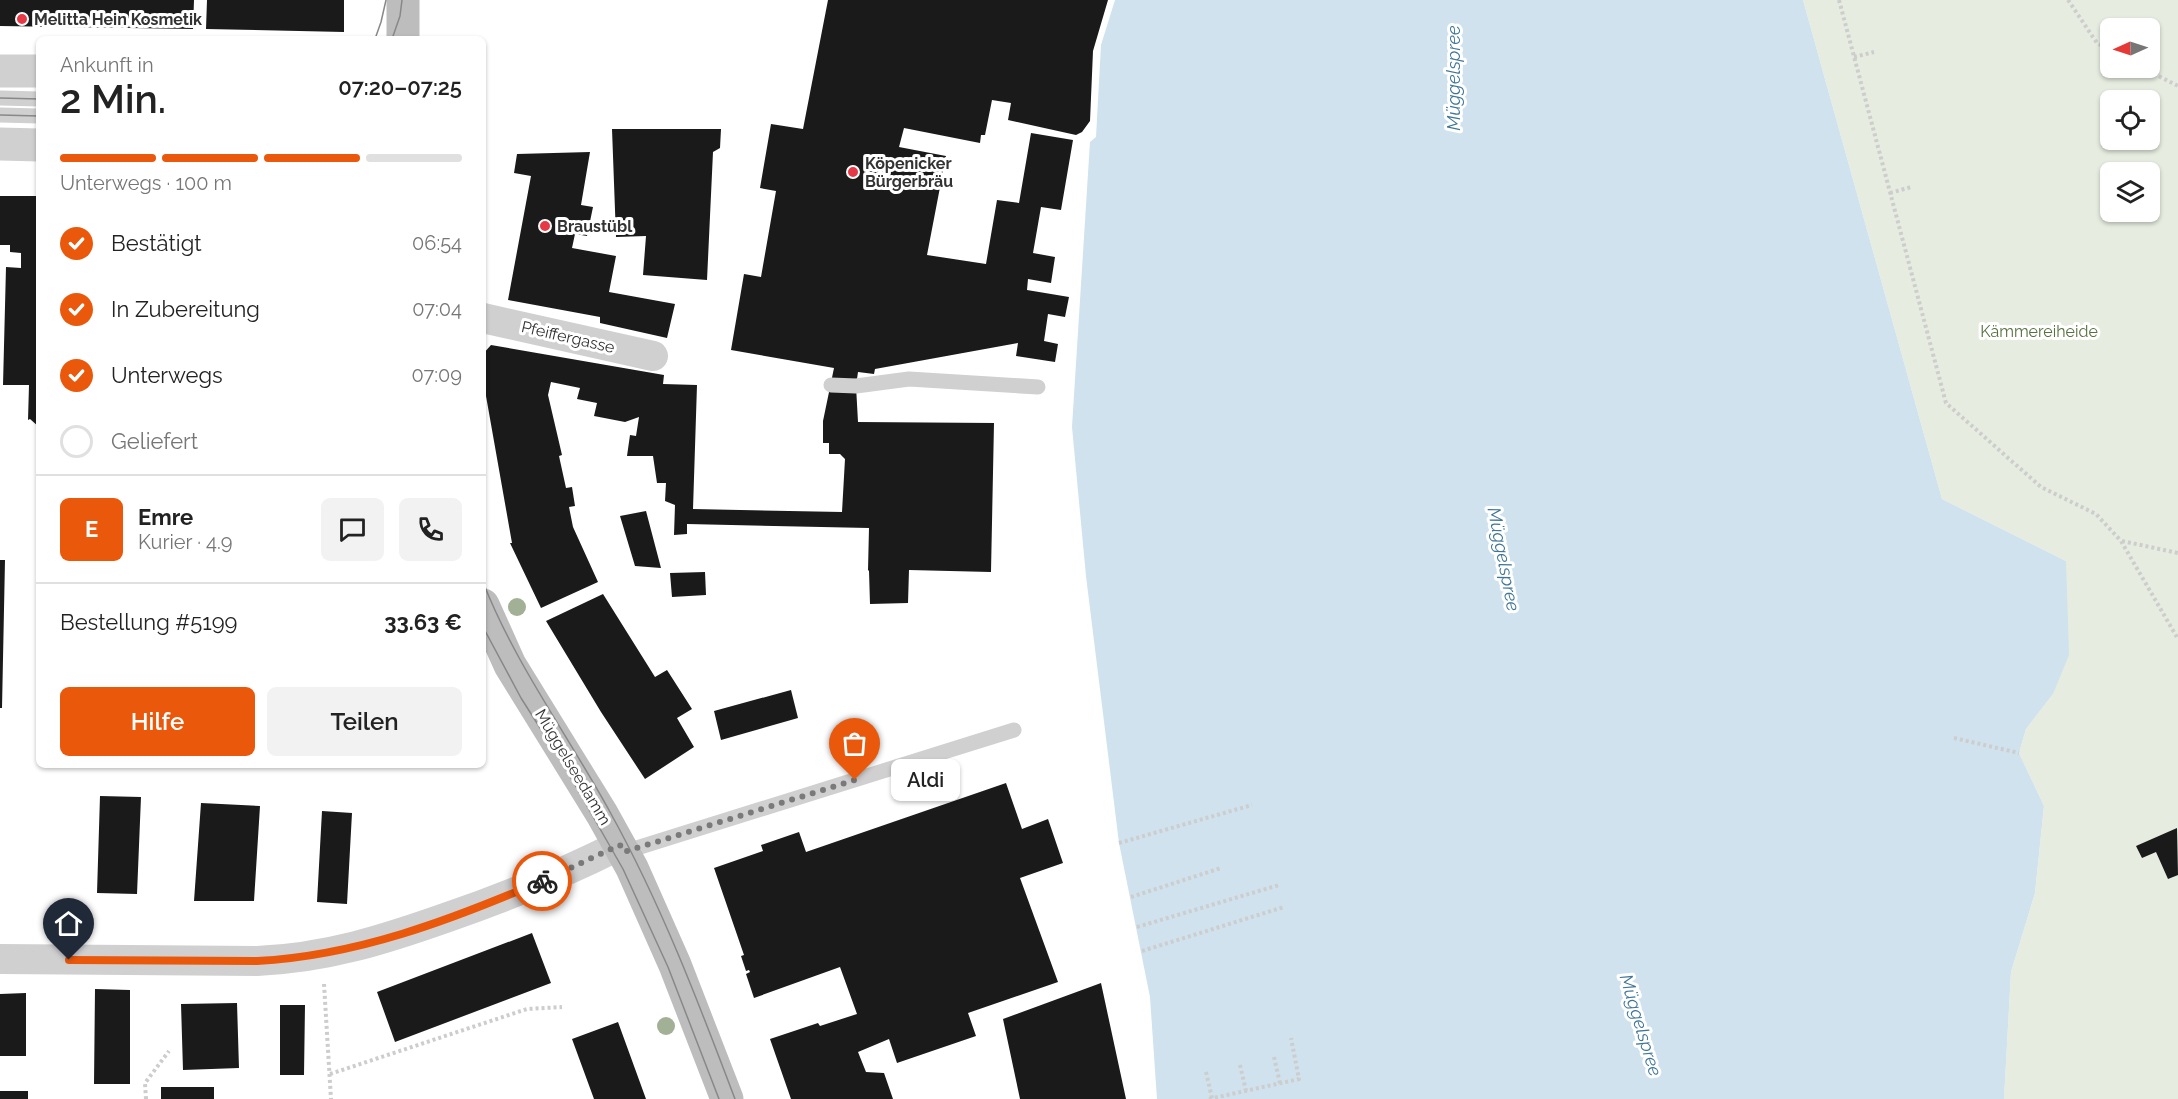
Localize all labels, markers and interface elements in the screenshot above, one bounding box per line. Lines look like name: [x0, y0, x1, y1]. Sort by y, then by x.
place label: Melitta Hein Kosmetik: [34, 10, 202, 29]
marker: Melitta Hein Kosmetik: [15, 12, 29, 26]
north arrow: [2100, 18, 2160, 78]
map controls: [2100, 18, 2160, 222]
water label: Müggelspree: [1443, 25, 1464, 131]
text: Ankunft in: [60, 53, 154, 77]
text: 07:20–07:25: [338, 74, 462, 100]
text: 2 Min.: [60, 76, 166, 122]
button: locate: [2100, 90, 2160, 150]
place label: Köpenicker Bürgerbräu: [865, 154, 953, 191]
button: layers: [2100, 162, 2160, 222]
marker: Köpenicker Bürgerbräu: [846, 165, 860, 179]
text: Unterwegs · 100 m: [60, 171, 232, 195]
place label: Braustübl: [557, 217, 633, 236]
marker: Braustübl: [538, 219, 552, 233]
icon: check: [60, 227, 93, 260]
text: Bestätigt: [111, 230, 202, 256]
text: 06:54: [412, 231, 462, 255]
icon: check: [60, 293, 93, 326]
text: In Zubereitung: [111, 296, 260, 322]
text: 07:04: [412, 297, 462, 321]
street label: Pfeiffergasse: [520, 317, 616, 357]
park label: Kämmereiheide: [1980, 322, 2098, 341]
icon: check: [60, 359, 93, 392]
text: Unterwegs: [111, 362, 223, 388]
text: 07:09: [411, 363, 462, 387]
text: Geliefert: [111, 428, 198, 454]
button: chat: [321, 498, 384, 561]
button: phone: [399, 498, 462, 561]
text: Emre: [138, 504, 193, 530]
water label: Müggelspree: [1484, 505, 1524, 613]
text: E: [85, 516, 98, 542]
text: Kurier · 4.9: [138, 530, 232, 554]
text: Bestellung #5199: [60, 609, 238, 635]
text: 33.63 €: [384, 609, 462, 635]
button: Hilfe: [60, 687, 255, 756]
button: Teilen: [267, 687, 462, 756]
street label: Müggelseedamm: [531, 706, 615, 828]
pin: [829, 718, 880, 780]
icon: bag: [838, 727, 871, 760]
callout: Aldi: [891, 759, 960, 801]
text: Aldi: [907, 768, 944, 792]
courier: [512, 851, 572, 911]
icon: bike: [526, 865, 559, 898]
pin: [43, 898, 94, 960]
icon: home: [52, 907, 85, 940]
water label: Müggelspree: [1616, 972, 1667, 1079]

